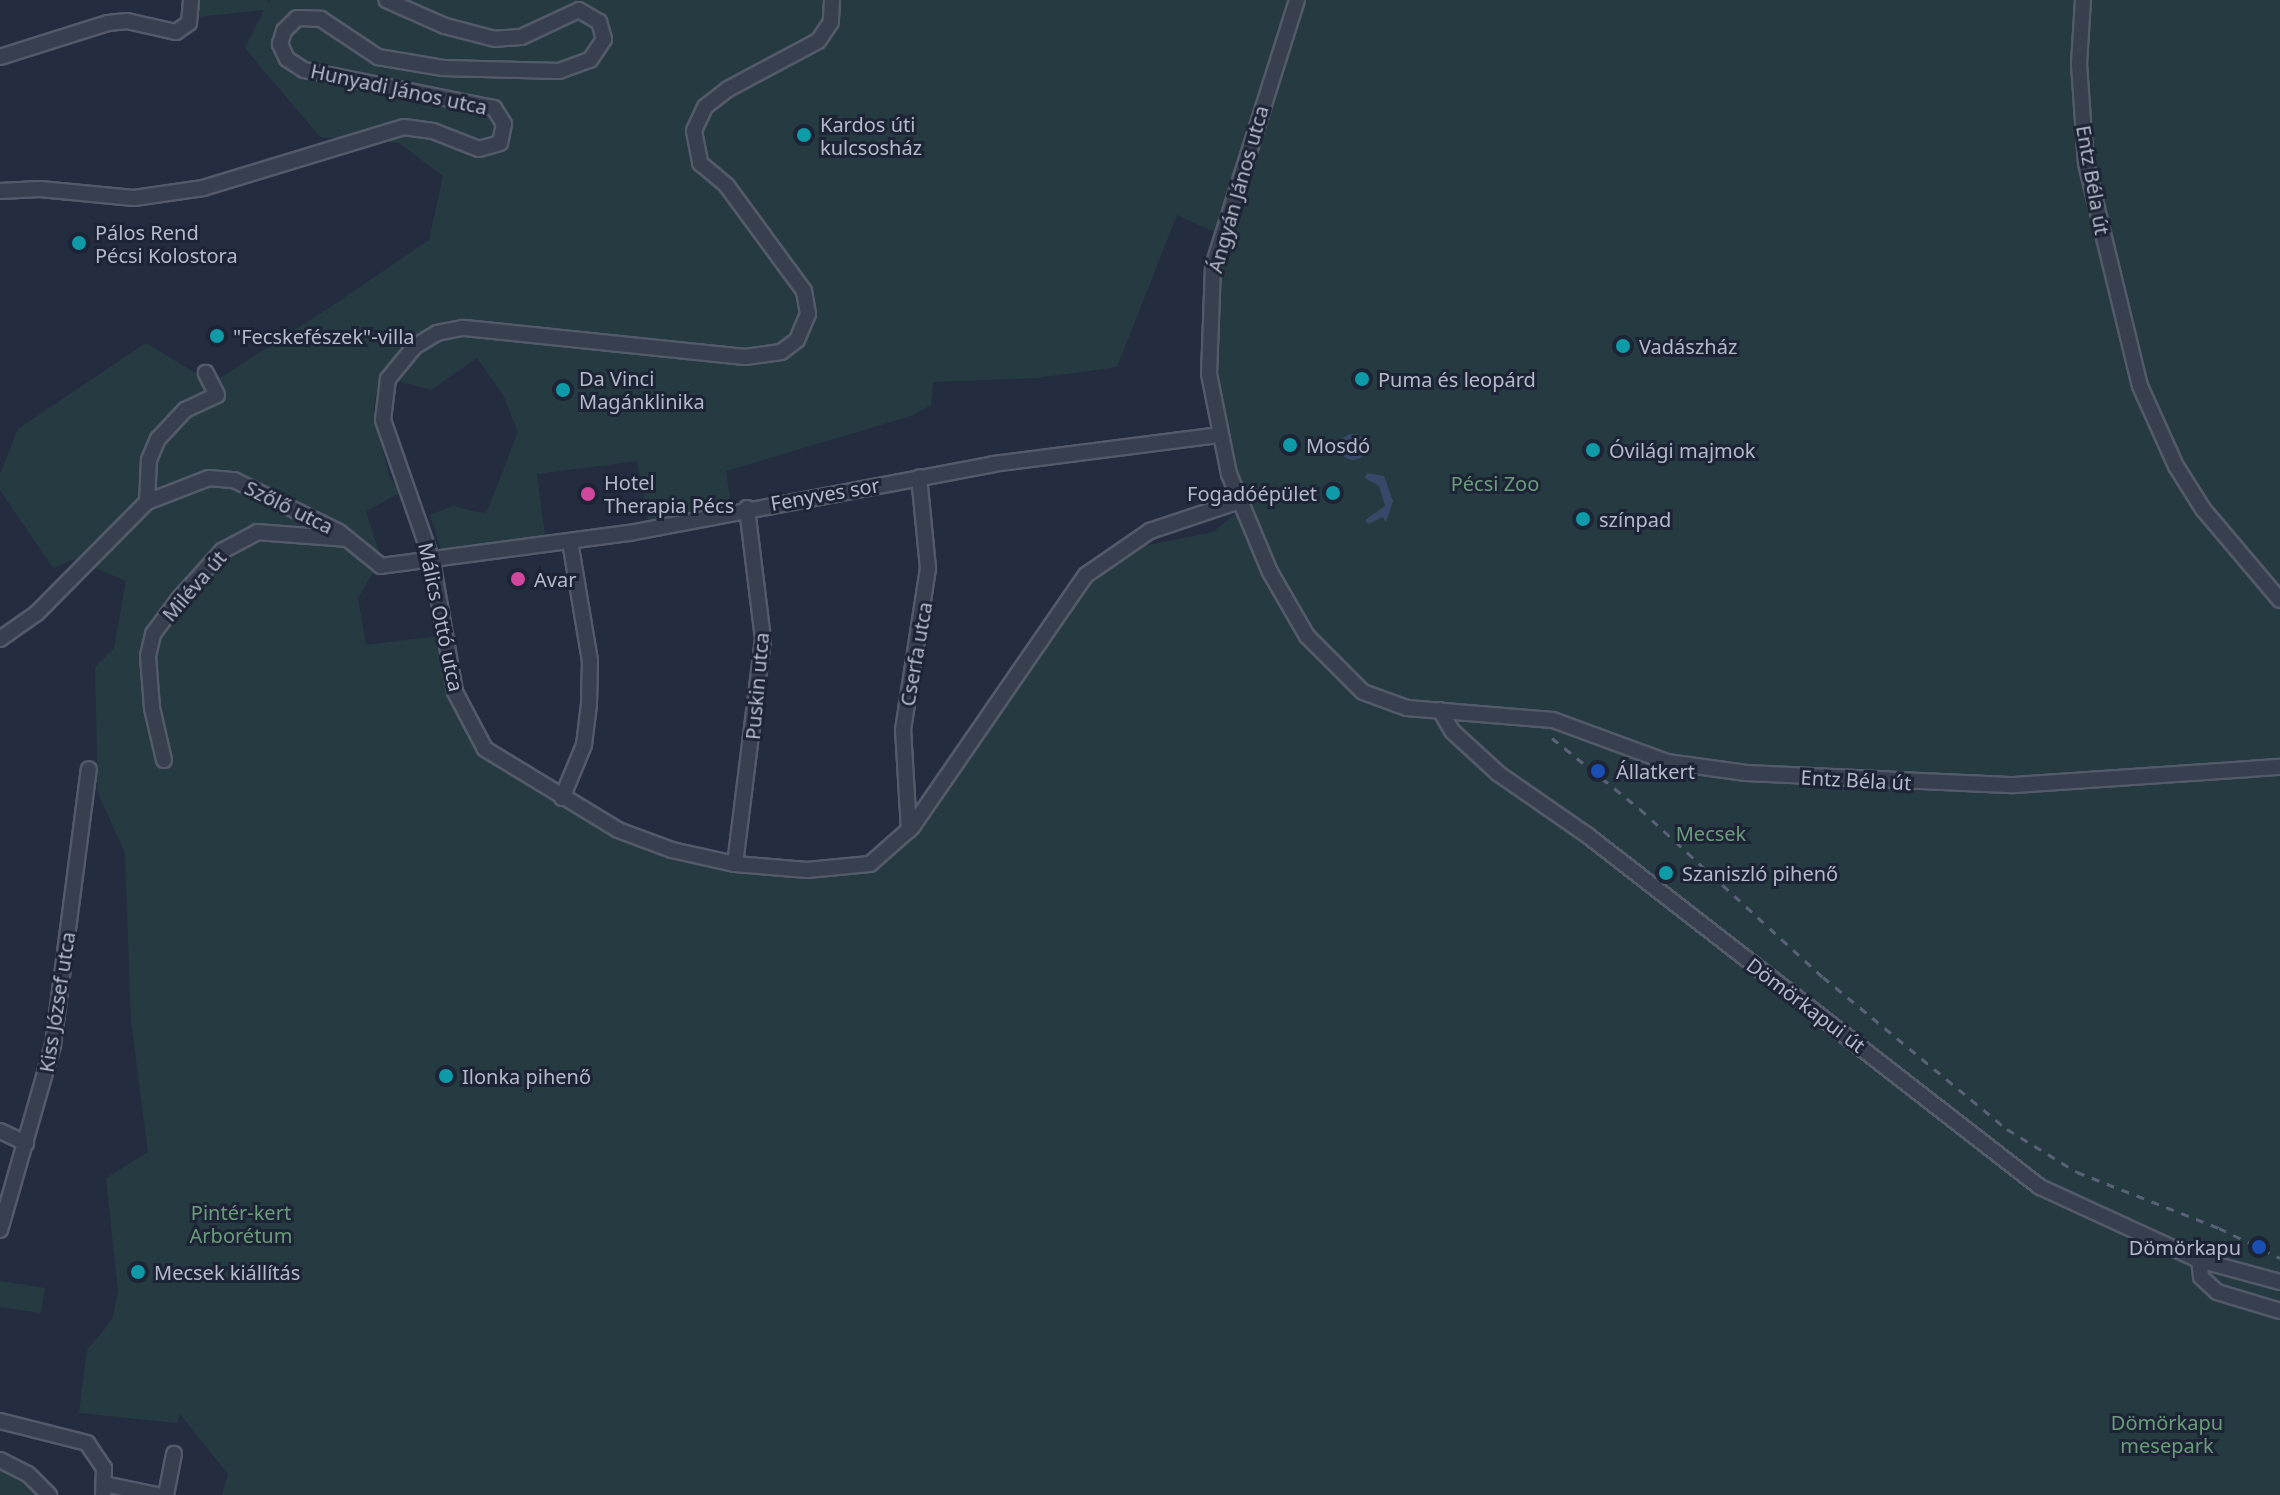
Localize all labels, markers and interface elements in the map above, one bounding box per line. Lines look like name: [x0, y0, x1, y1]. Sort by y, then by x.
street label: Hunyadi János utca: [309, 59, 489, 119]
street label: Ángyán János utca: [1203, 103, 1273, 275]
place label: Kardos úti kulcsosház: [820, 112, 922, 159]
street label: Entz Béla út: [2072, 123, 2114, 237]
marker: Kardos úti kulcsosház: [795, 126, 813, 144]
place label: Pálos Rend Pécsi Kolostora: [95, 220, 238, 267]
marker: Pálos Rend Pécsi Kolostora: [70, 234, 88, 252]
place label: "Fecskefészek"-villa: [233, 324, 415, 348]
marker: "Fecskefészek"-villa: [208, 327, 226, 345]
place label: Vadászház: [1639, 334, 1737, 358]
marker: Vadászház: [1614, 337, 1632, 355]
place label: Da Vinci Magánklinika: [579, 366, 705, 413]
place label: Puma és leopárd: [1378, 367, 1536, 391]
marker: Puma és leopárd: [1353, 370, 1371, 388]
marker: Da Vinci Magánklinika: [554, 381, 572, 399]
place label: Mosdó: [1306, 433, 1370, 457]
marker: Mosdó: [1281, 436, 1299, 454]
place label: Óvilági majmok: [1609, 438, 1756, 462]
marker: Óvilági majmok: [1584, 441, 1602, 459]
place label: Hotel Therapia Pécs: [604, 470, 734, 517]
park label: Pécsi Zoo: [1451, 471, 1539, 495]
street label: Fenyves sor: [769, 473, 881, 515]
street label: Szőlő utca: [241, 475, 337, 539]
place label: Fogadóépület: [1187, 481, 1317, 505]
marker: Fogadóépület: [1324, 484, 1342, 502]
marker: Hotel Therapia Pécs: [579, 485, 597, 503]
place label: színpad: [1599, 507, 1671, 531]
marker: színpad: [1574, 510, 1592, 528]
street label: Málics Ottó utca: [413, 540, 469, 694]
street label: Miléva út: [157, 546, 231, 626]
place label: Avar: [534, 567, 576, 591]
marker: Avar: [509, 570, 527, 588]
street label: Cserfa utca: [895, 600, 937, 708]
street label: Puskin utca: [740, 631, 774, 741]
place label: Állatkert: [1616, 759, 1695, 783]
marker: Állatkert: [1587, 760, 1609, 782]
street label: Entz Béla út: [1800, 765, 1912, 795]
park label: Mecsek: [1676, 821, 1746, 845]
place label: Szaniszló pihenő: [1682, 861, 1838, 885]
marker: Szaniszló pihenő: [1657, 864, 1675, 882]
street label: Kiss József utca: [34, 930, 80, 1074]
street label: Dömörkapui út: [1742, 953, 1870, 1057]
place label: Ilonka pihenő: [462, 1064, 591, 1088]
marker: Ilonka pihenő: [437, 1067, 455, 1085]
park label: Pintér-kert Arborétum: [190, 1200, 292, 1247]
place label: Dömörkapu: [2129, 1235, 2241, 1259]
marker: Dömörkapu: [2248, 1236, 2270, 1258]
place label: Mecsek kiállítás: [154, 1260, 300, 1284]
marker: Mecsek kiállítás: [129, 1263, 147, 1281]
park label: Dömörkapu mesepark: [2111, 1410, 2223, 1457]

